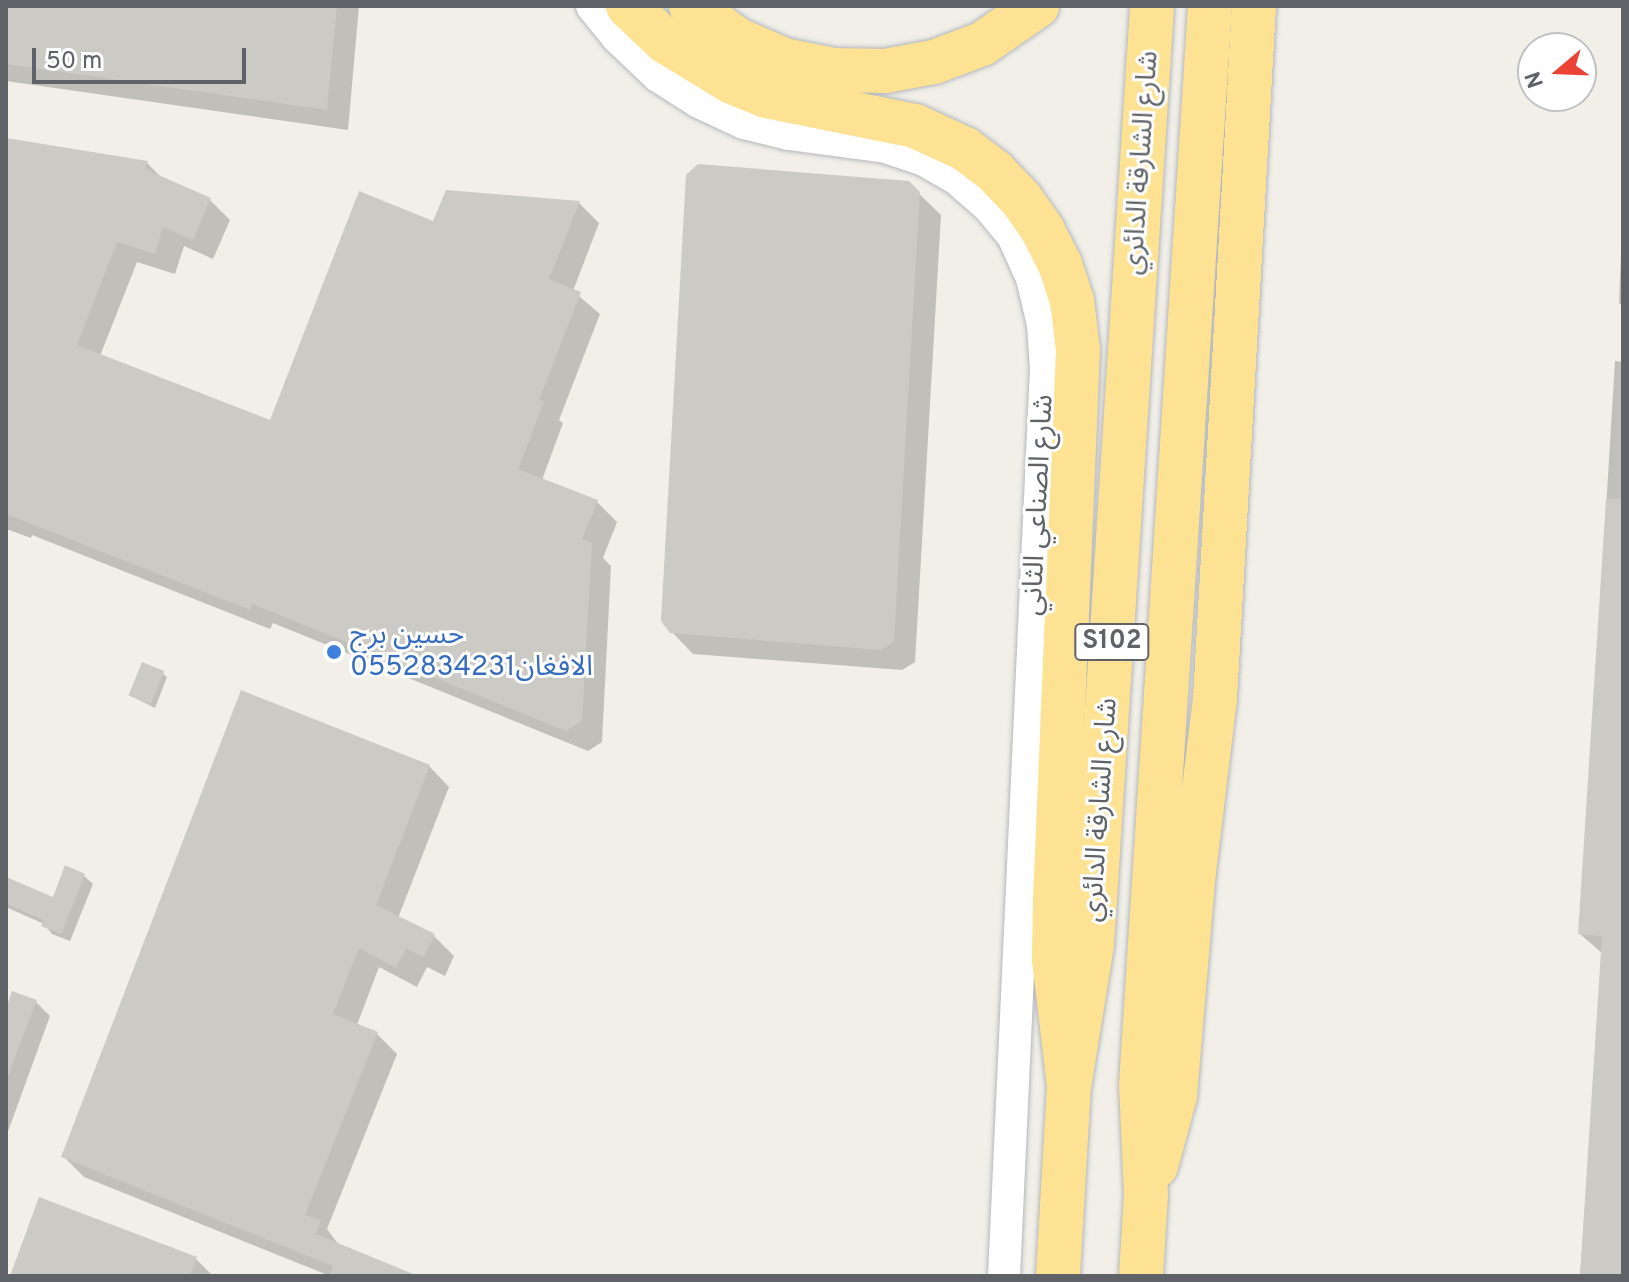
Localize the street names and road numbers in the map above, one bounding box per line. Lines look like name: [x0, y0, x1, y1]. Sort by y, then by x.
street label: شارع الشارقة الدائري: [1117, 50, 1167, 276]
street label: شارع الصناعي الثاني: [1016, 394, 1062, 616]
road number: S102: [1074, 620, 1150, 664]
street label: شارع الشارقة الدائري: [1076, 697, 1126, 923]

